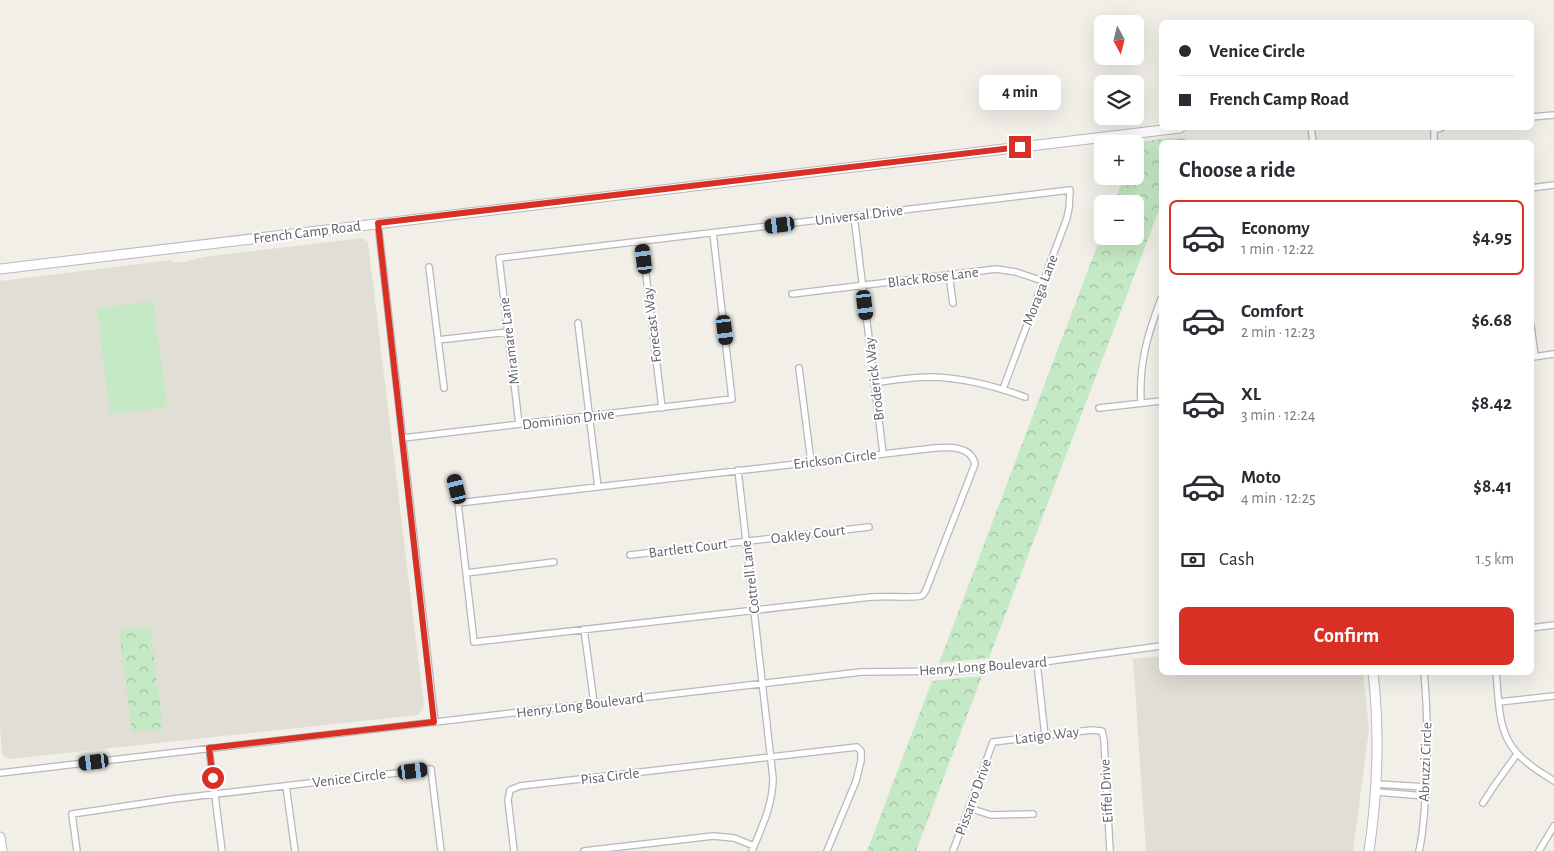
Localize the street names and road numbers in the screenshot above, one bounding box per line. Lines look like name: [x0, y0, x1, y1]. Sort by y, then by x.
street label: Universal Drive: [814, 203, 904, 228]
street label: French Camp Road: [253, 218, 362, 247]
street label: Moraga Lane: [1020, 253, 1061, 328]
street label: Black Rose Lane: [887, 264, 979, 291]
street label: Forecast Way: [640, 286, 665, 364]
street label: Miramare Lane: [497, 296, 522, 385]
street label: Broderick Way: [862, 336, 887, 422]
street label: Dominion Drive: [521, 406, 615, 433]
street label: Erickson Circle: [793, 447, 878, 472]
street label: Oakley Court: [770, 522, 846, 546]
street label: Bartlett Court: [648, 536, 728, 561]
street label: Cottrell Lane: [739, 539, 762, 614]
street label: Henry Long Boulevard: [919, 655, 1048, 678]
street label: Henry Long Boulevard: [516, 690, 645, 721]
street label: Abruzzi Circle: [1417, 722, 1434, 802]
street label: Latigo Way: [1014, 724, 1081, 747]
street label: Pissarro Drive: [953, 757, 994, 837]
street label: Eiffel Drive: [1097, 759, 1116, 823]
street label: Pisa Circle: [580, 765, 640, 788]
street label: Venice Circle: [311, 767, 387, 790]

